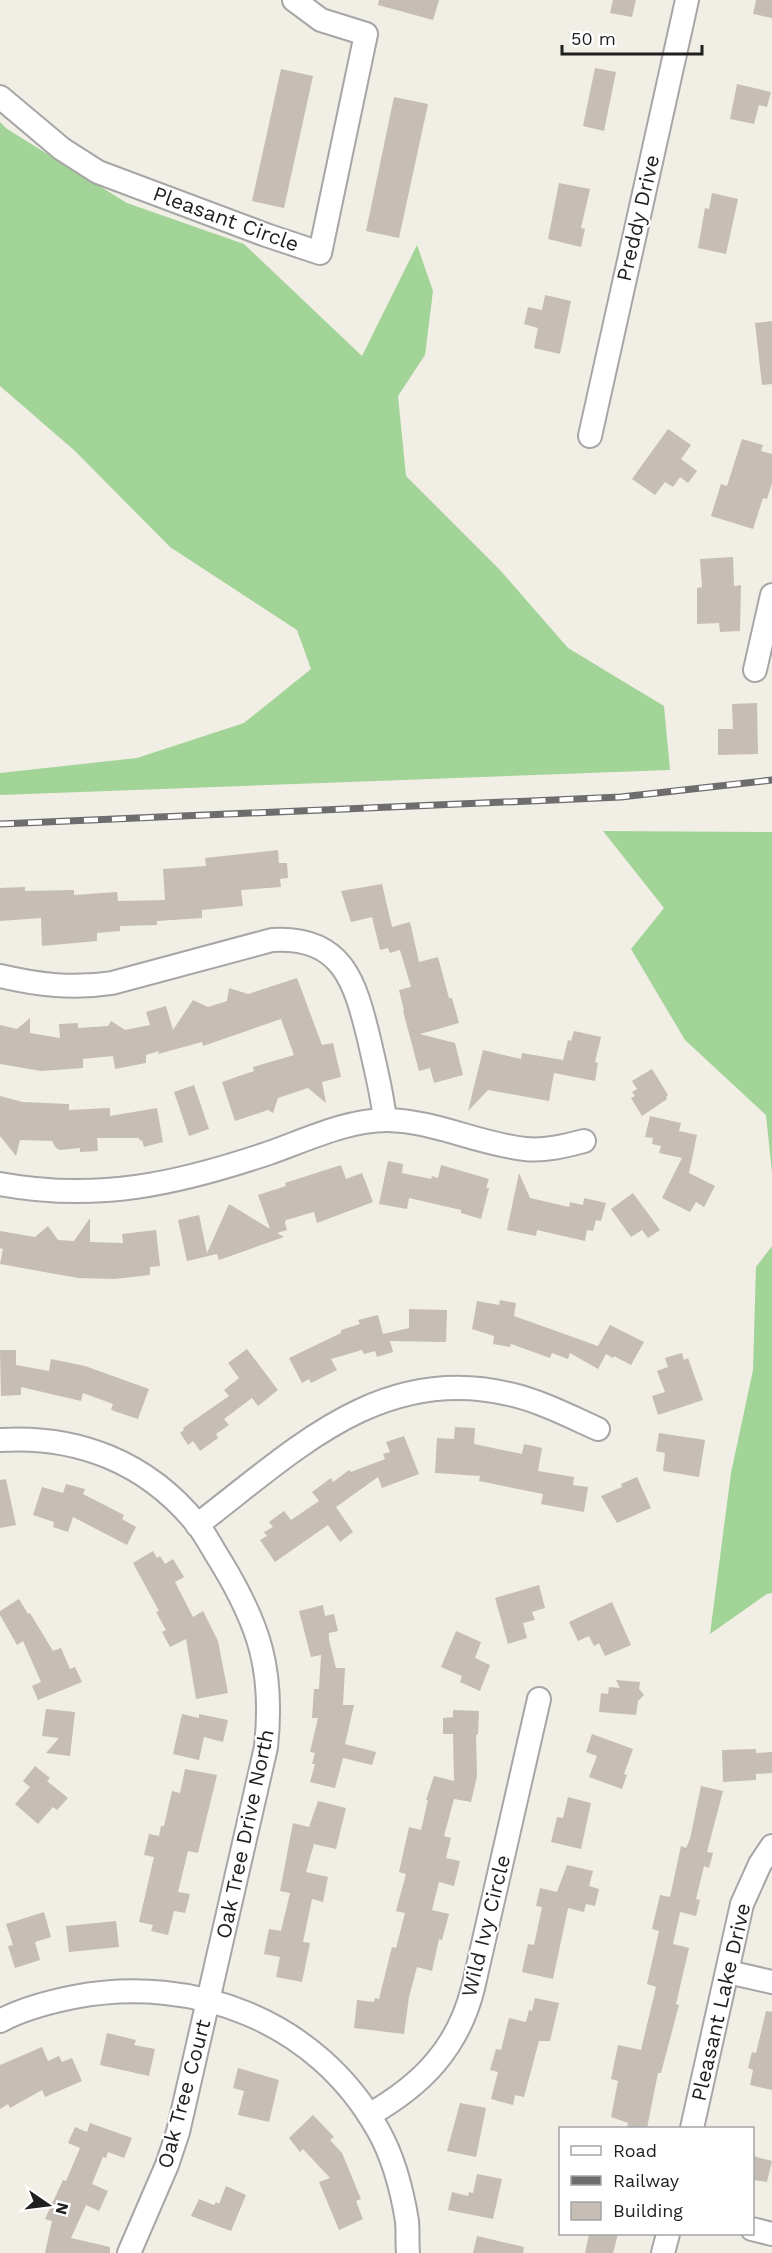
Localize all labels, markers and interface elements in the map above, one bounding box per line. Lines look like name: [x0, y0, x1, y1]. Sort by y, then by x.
scale bar: [562, 18, 702, 56]
text: 50 m: [571, 28, 616, 49]
street label: Preddy Drive: [611, 152, 664, 284]
street label: Pleasant Circle: [150, 181, 303, 257]
street label: Oak Tree Drive North: [210, 1727, 279, 1941]
street label: Wild Ivy Circle: [456, 1852, 515, 2000]
street label: Pleasant Lake Drive: [686, 1900, 755, 2103]
street label: Oak Tree Court: [152, 2016, 215, 2171]
legend: [559, 2127, 754, 2235]
text: Road: [613, 2140, 657, 2161]
text: Railway: [613, 2170, 680, 2191]
north arrow: [18, 2175, 78, 2235]
text: N: [51, 2200, 73, 2217]
text: Building: [613, 2200, 683, 2221]

